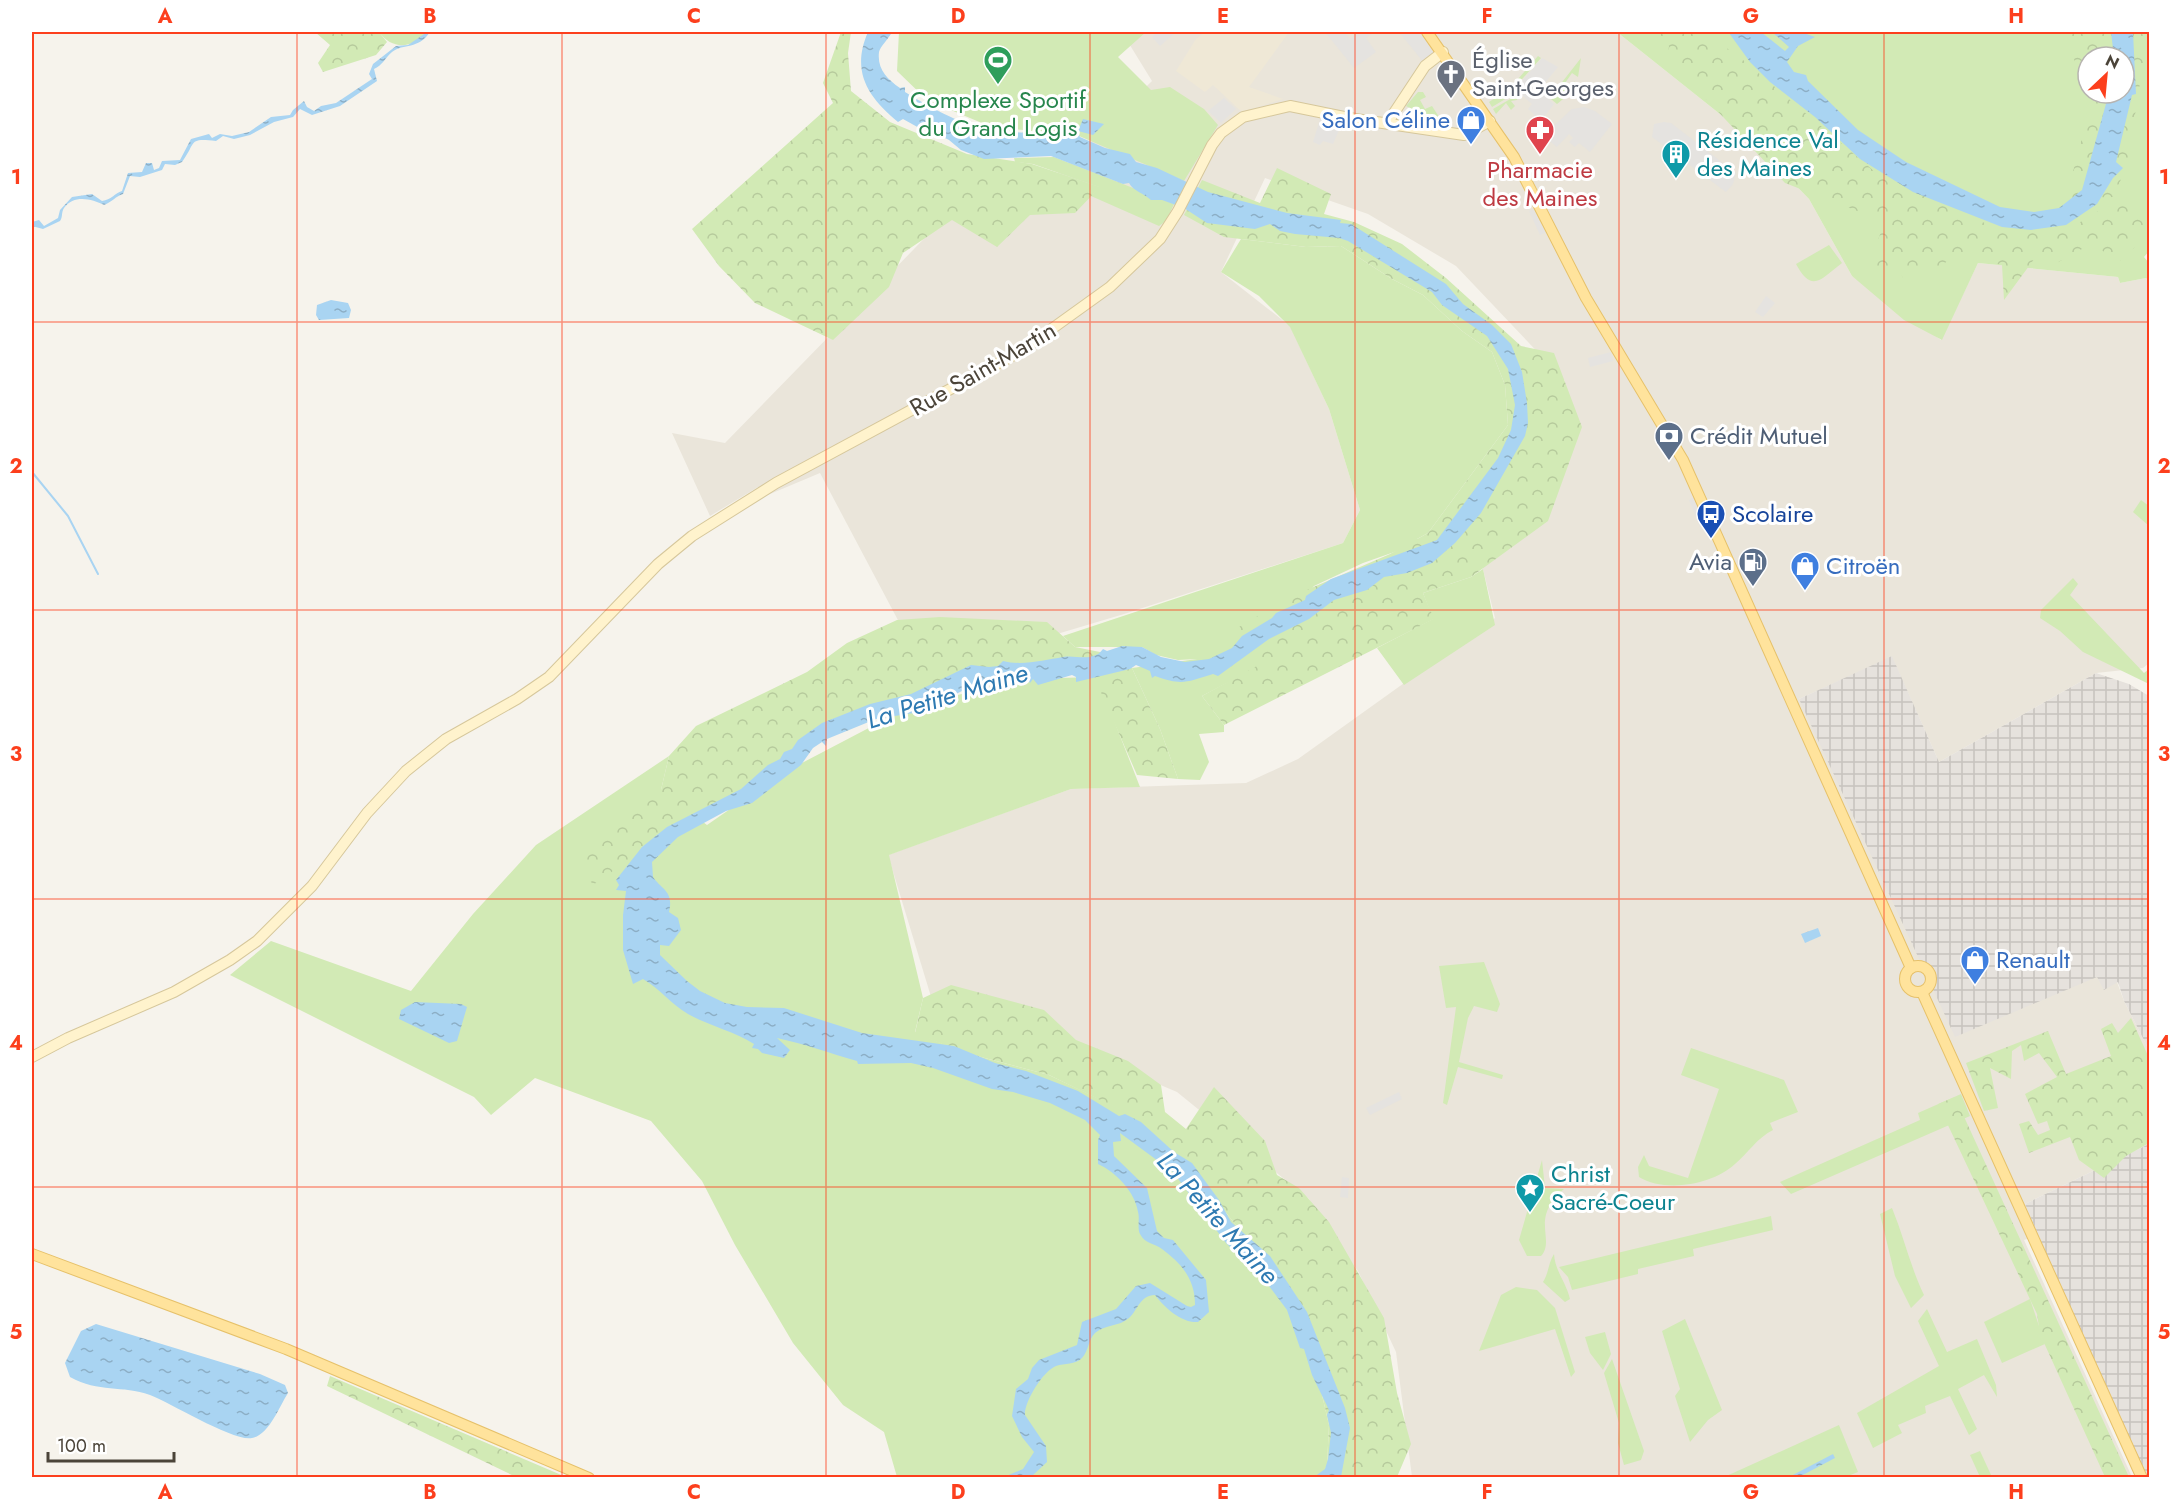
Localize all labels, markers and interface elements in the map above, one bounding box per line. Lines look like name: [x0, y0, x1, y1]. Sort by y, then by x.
text: A: [157, 2, 173, 31]
text: B: [423, 2, 437, 31]
text: C: [687, 2, 701, 31]
text: D: [951, 2, 965, 31]
text: E: [1217, 2, 1229, 31]
text: F: [1481, 2, 1493, 31]
text: G: [1743, 2, 1759, 31]
text: H: [2008, 2, 2024, 31]
place label: Église Saint-Georges: [1472, 42, 1614, 105]
sports icon: Complexe Sportif du Grand Logis: [982, 44, 1014, 86]
north arrow: [2076, 45, 2136, 105]
text: N: [2102, 49, 2123, 75]
church icon: Église Saint-Georges: [1435, 58, 1467, 100]
place label: Complexe Sportif du Grand Logis: [910, 82, 1087, 145]
place label: Salon Céline: [1321, 102, 1450, 137]
shop icon: Salon Céline: [1455, 104, 1487, 146]
pharmacy icon: Pharmacie des Maines: [1524, 114, 1556, 156]
place label: Résidence Val des Maines: [1697, 122, 1839, 185]
building icon: Résidence Val des Maines: [1660, 138, 1692, 180]
place label: Pharmacie des Maines: [1483, 152, 1597, 215]
text: 1: [11, 163, 21, 192]
text: 1: [2159, 163, 2169, 192]
street label: Rue Saint-Martin: [903, 312, 1062, 425]
place label: Crédit Mutuel: [1690, 418, 1828, 453]
bank icon: Crédit Mutuel: [1653, 420, 1685, 462]
text: 2: [9, 452, 23, 481]
text: 2: [2157, 452, 2171, 481]
place label: Scolaire: [1732, 496, 1813, 531]
bus stop icon: Scolaire: [1695, 498, 1727, 540]
place label: Avia: [1689, 544, 1732, 579]
fuel station icon: Avia: [1737, 546, 1769, 588]
place label: Citroën: [1826, 548, 1900, 583]
shop icon: Citroën: [1789, 550, 1821, 592]
water label: La Petite Maine: [862, 653, 1032, 739]
text: 3: [10, 740, 22, 769]
text: 3: [2158, 740, 2170, 769]
place label: Renault: [1996, 942, 2070, 977]
shop icon: Renault: [1959, 944, 1991, 986]
text: 4: [9, 1029, 23, 1058]
text: 4: [2157, 1029, 2171, 1058]
water label: La Petite Maine: [1148, 1143, 1288, 1293]
place label: Christ Sacré-Coeur: [1551, 1156, 1676, 1219]
place icon: Christ Sacré-Coeur: [1514, 1172, 1546, 1214]
text: 5: [10, 1318, 23, 1347]
text: 5: [2158, 1318, 2171, 1347]
scale bar: [48, 1425, 174, 1463]
text: 100 m: [57, 1433, 106, 1459]
text: A: [157, 1478, 173, 1507]
text: B: [423, 1478, 437, 1507]
text: C: [687, 1478, 701, 1507]
text: D: [951, 1478, 965, 1507]
text: E: [1217, 1478, 1229, 1507]
text: F: [1481, 1478, 1493, 1507]
text: G: [1743, 1478, 1759, 1507]
text: H: [2008, 1478, 2024, 1507]

